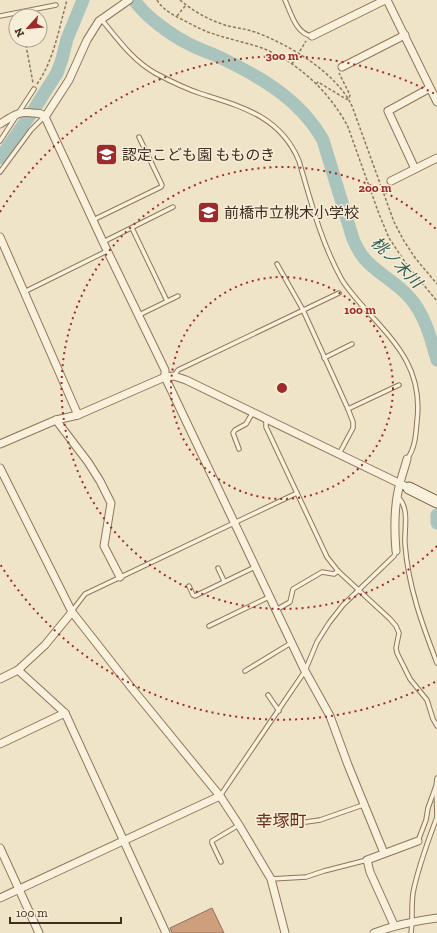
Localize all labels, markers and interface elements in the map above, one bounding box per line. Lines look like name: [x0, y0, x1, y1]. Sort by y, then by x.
north arrow: [8, 8, 48, 48]
text: N: [12, 25, 27, 39]
text: 300 m: [266, 49, 299, 63]
school or university icon: 認定こども園 もものき: [93, 142, 119, 168]
place label: 認定こども園 もものき: [122, 146, 275, 164]
text: 200 m: [358, 181, 392, 195]
school or university icon: 前橋市立桃木小学校: [196, 200, 222, 226]
place label: 前橋市立桃木小学校: [224, 204, 359, 222]
water label: 桃ノ木川: [367, 233, 427, 293]
text: 100 m: [344, 303, 376, 317]
centre of rings: [275, 381, 289, 395]
district label: 幸塚町: [256, 811, 307, 831]
scale bar: [10, 899, 121, 925]
text: 100 m: [16, 906, 48, 920]

